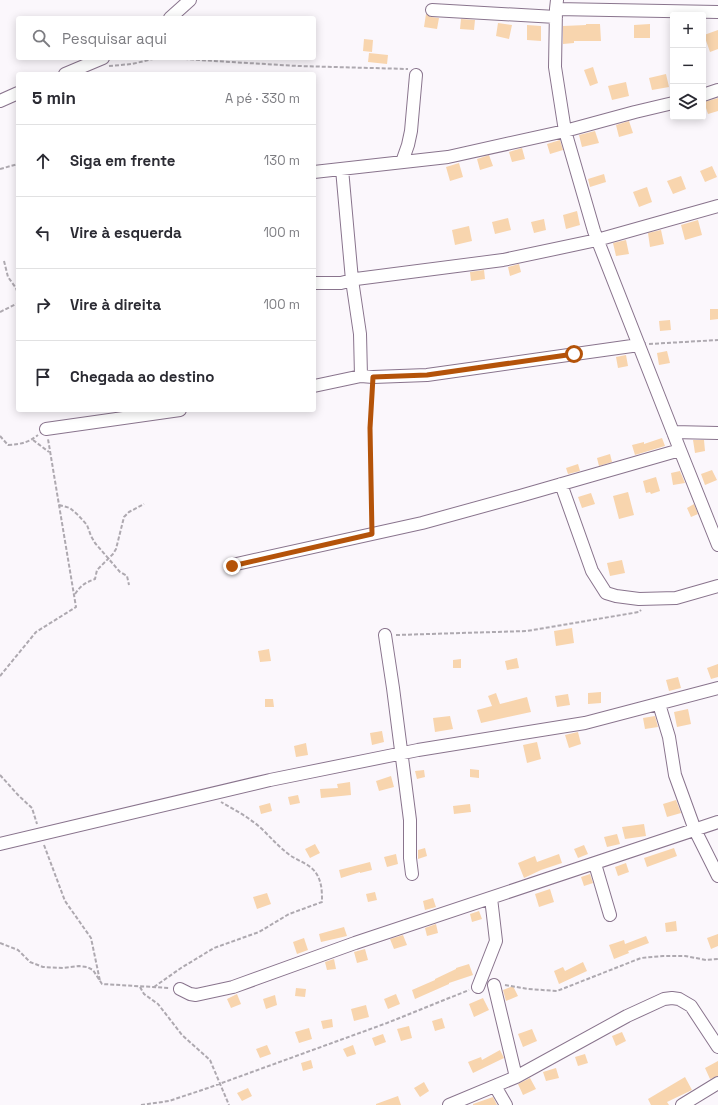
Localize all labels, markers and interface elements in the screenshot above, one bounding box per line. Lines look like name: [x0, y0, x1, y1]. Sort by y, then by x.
map controls: [670, 12, 706, 120]
button: +: [670, 12, 706, 48]
search box: [16, 16, 316, 60]
icon: search: [30, 27, 52, 49]
text: Pesquisar aqui: [62, 29, 167, 48]
button: −: [670, 48, 706, 84]
button: layers: [670, 84, 706, 120]
text: 5 min: [32, 87, 76, 109]
text: A pé · 330 m: [225, 90, 300, 107]
icon: ahead: [32, 150, 54, 172]
text: Siga em frente: [70, 151, 176, 170]
text: 130 m: [264, 152, 300, 169]
icon: left: [32, 222, 54, 244]
text: Vire à esquerda: [70, 223, 182, 242]
text: 100 m: [263, 224, 300, 241]
icon: right: [32, 294, 54, 316]
text: Vire à direita: [70, 295, 161, 314]
text: 100 m: [263, 296, 300, 313]
route start: [565, 345, 583, 363]
icon: arrive: [32, 366, 54, 388]
text: Chegada ao destino: [70, 367, 214, 386]
route end: [223, 557, 241, 575]

